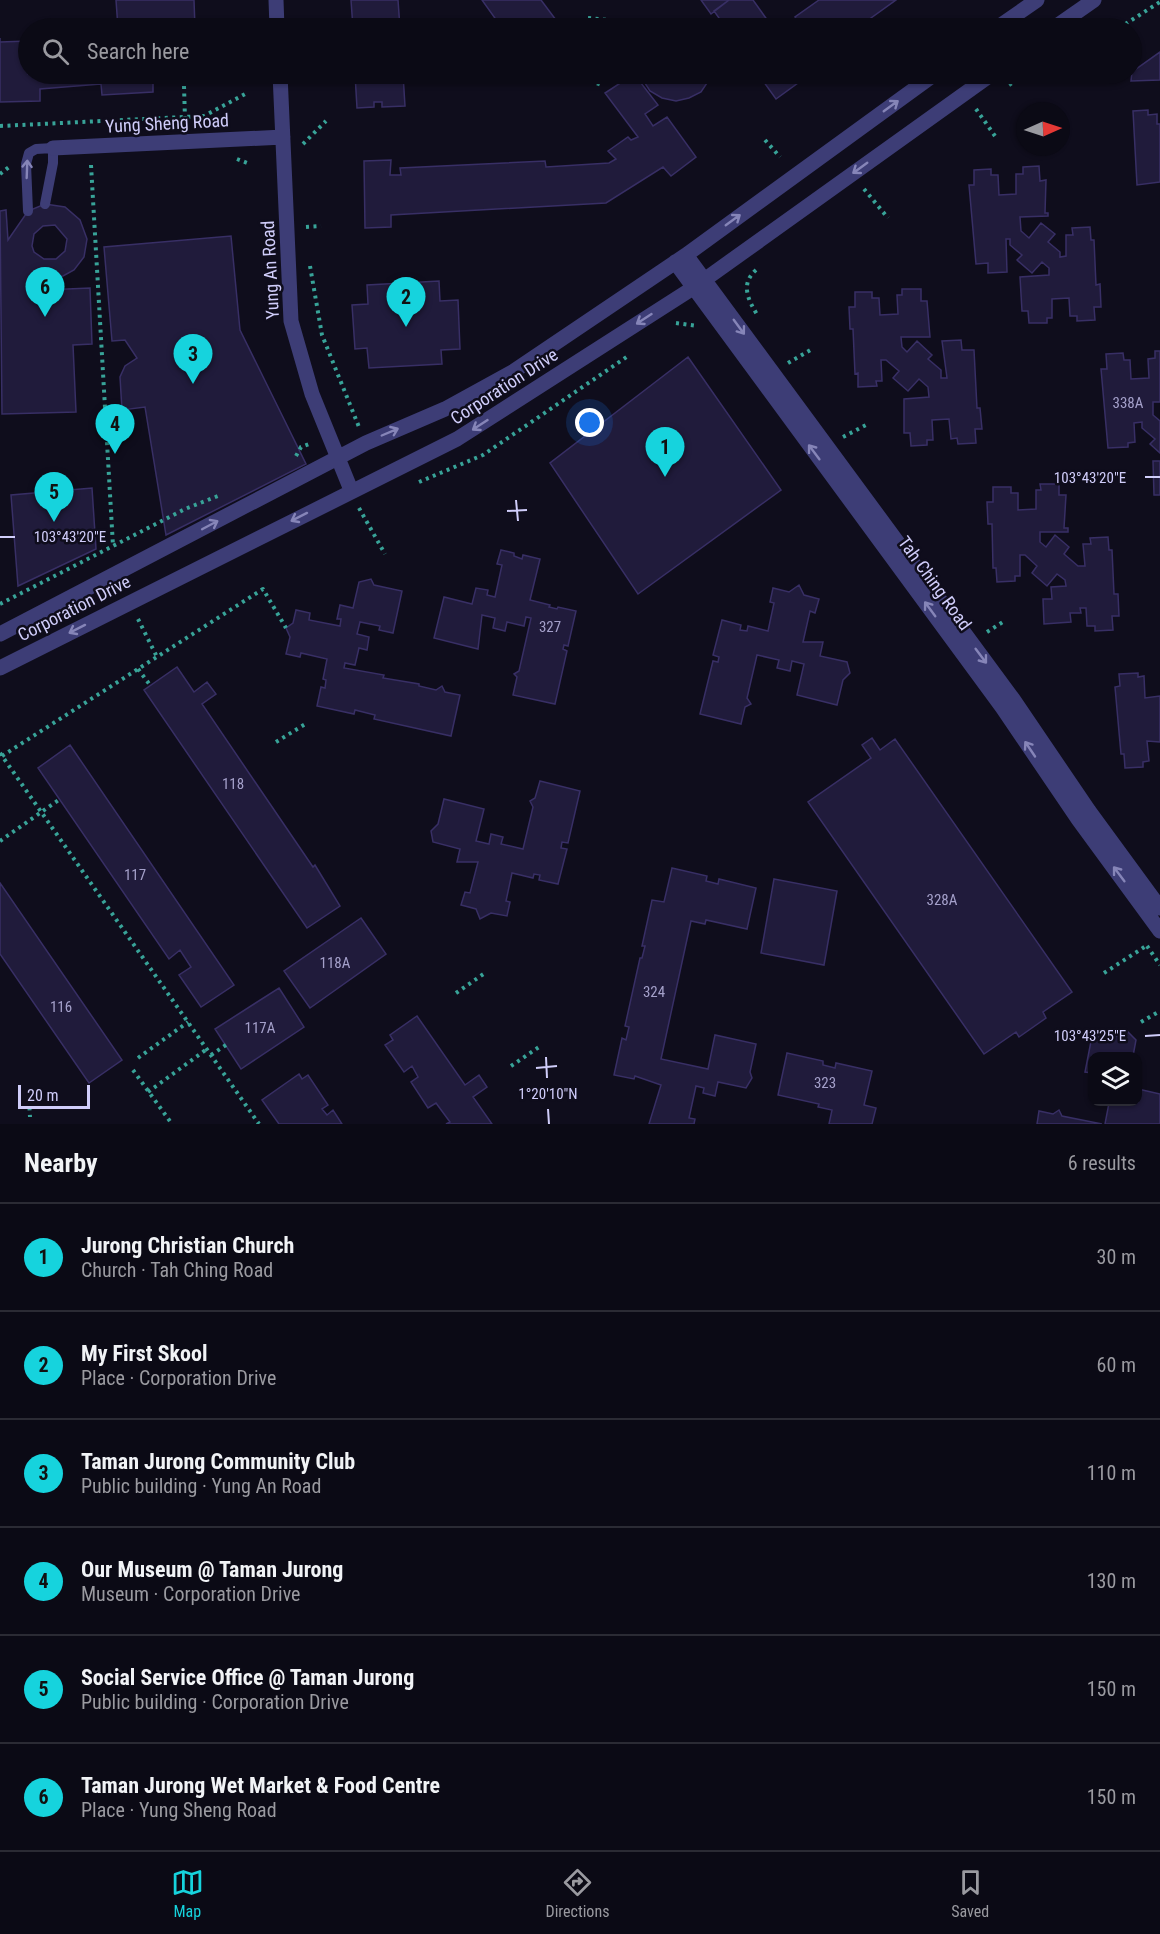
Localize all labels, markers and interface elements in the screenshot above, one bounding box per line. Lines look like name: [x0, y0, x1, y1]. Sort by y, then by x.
search box: [18, 18, 1142, 84]
icon: search: [39, 35, 72, 68]
text: Search here: [87, 39, 189, 64]
one-way arrow: [883, 99, 899, 112]
north arrow: [1016, 102, 1070, 156]
street label: Yung Sheng Road: [105, 109, 229, 137]
one-way arrow: [22, 160, 33, 180]
one-way arrow: [852, 162, 869, 174]
one-way arrow: [725, 214, 741, 226]
street label: Yung An Road: [257, 220, 283, 320]
pin: 6: [26, 268, 64, 317]
pin: 2: [386, 278, 426, 327]
one-way arrow: [636, 313, 653, 325]
one-way arrow: [732, 318, 745, 334]
pin: 3: [174, 334, 212, 384]
street label: Corporation Drive: [446, 344, 562, 428]
house number: 338A: [1113, 394, 1144, 412]
pin: 4: [96, 404, 134, 454]
your location: [575, 408, 604, 437]
one-way arrow: [472, 419, 489, 431]
one-way arrow: [381, 426, 399, 438]
pin: 1: [646, 428, 684, 477]
one-way arrow: [808, 444, 820, 460]
text: 103°43'20"E: [1054, 469, 1126, 487]
pin: 5: [34, 472, 74, 522]
one-way arrow: [291, 511, 309, 523]
one-way arrow: [200, 518, 218, 530]
text: 103°43'20"E: [34, 528, 106, 546]
street label: Tah Ching Road: [894, 532, 976, 634]
street label: Corporation Drive: [14, 571, 134, 645]
one-way arrow: [924, 601, 936, 617]
house number: 327: [539, 618, 561, 636]
one-way arrow: [68, 623, 86, 635]
one-way arrow: [975, 648, 987, 664]
one-way arrow: [1024, 741, 1036, 758]
house number: 118: [222, 775, 244, 793]
house number: 117: [124, 866, 146, 884]
one-way arrow: [1112, 866, 1125, 882]
house number: 328A: [927, 891, 958, 909]
house number: 118A: [320, 954, 351, 972]
house number: 324: [643, 983, 665, 1001]
house number: 116: [50, 998, 72, 1016]
house number: 117A: [245, 1019, 276, 1037]
text: 103°43'25"E: [1054, 1027, 1126, 1045]
map controls: [1088, 1052, 1142, 1106]
button: layers: [1088, 1052, 1142, 1106]
house number: 323: [814, 1074, 836, 1092]
scale bar: [18, 1082, 90, 1110]
text: 1°20'10"N: [518, 1085, 578, 1103]
text: 20 m: [27, 1086, 59, 1105]
text: Nearby: [24, 1148, 98, 1178]
text: 6 results: [1068, 1151, 1136, 1175]
text: Jurong Christian Church: [81, 1233, 294, 1258]
text: 1: [38, 1245, 49, 1269]
text: 30 m: [1097, 1245, 1136, 1269]
text: Church · Tah Ching Road: [81, 1258, 273, 1282]
text: My First Skool: [81, 1341, 207, 1366]
text: 2: [38, 1353, 49, 1377]
text: 60 m: [1097, 1353, 1136, 1377]
text: Place · Corporation Drive: [81, 1366, 276, 1390]
text: Taman Jurong Community Club: [81, 1449, 355, 1474]
text: 3: [38, 1461, 49, 1485]
text: 110 m: [1087, 1461, 1136, 1485]
text: Public building · Yung An Road: [81, 1474, 321, 1498]
text: Our Museum @ Taman Jurong: [81, 1557, 343, 1582]
text: 4: [38, 1569, 49, 1593]
text: 130 m: [1087, 1569, 1136, 1593]
text: Museum · Corporation Drive: [81, 1582, 300, 1606]
text: Social Service Office @ Taman Jurong: [81, 1665, 414, 1690]
text: 5: [38, 1677, 49, 1701]
text: 150 m: [1087, 1677, 1136, 1701]
text: Public building · Corporation Drive: [81, 1690, 349, 1714]
text: Taman Jurong Wet Market & Food Centre: [81, 1773, 440, 1798]
text: 6: [38, 1785, 49, 1809]
text: 150 m: [1087, 1785, 1136, 1809]
text: Place · Yung Sheng Road: [81, 1798, 277, 1822]
tab: Map: [171, 1866, 204, 1921]
tab: Directions: [546, 1866, 609, 1921]
tab: Saved: [951, 1866, 989, 1921]

